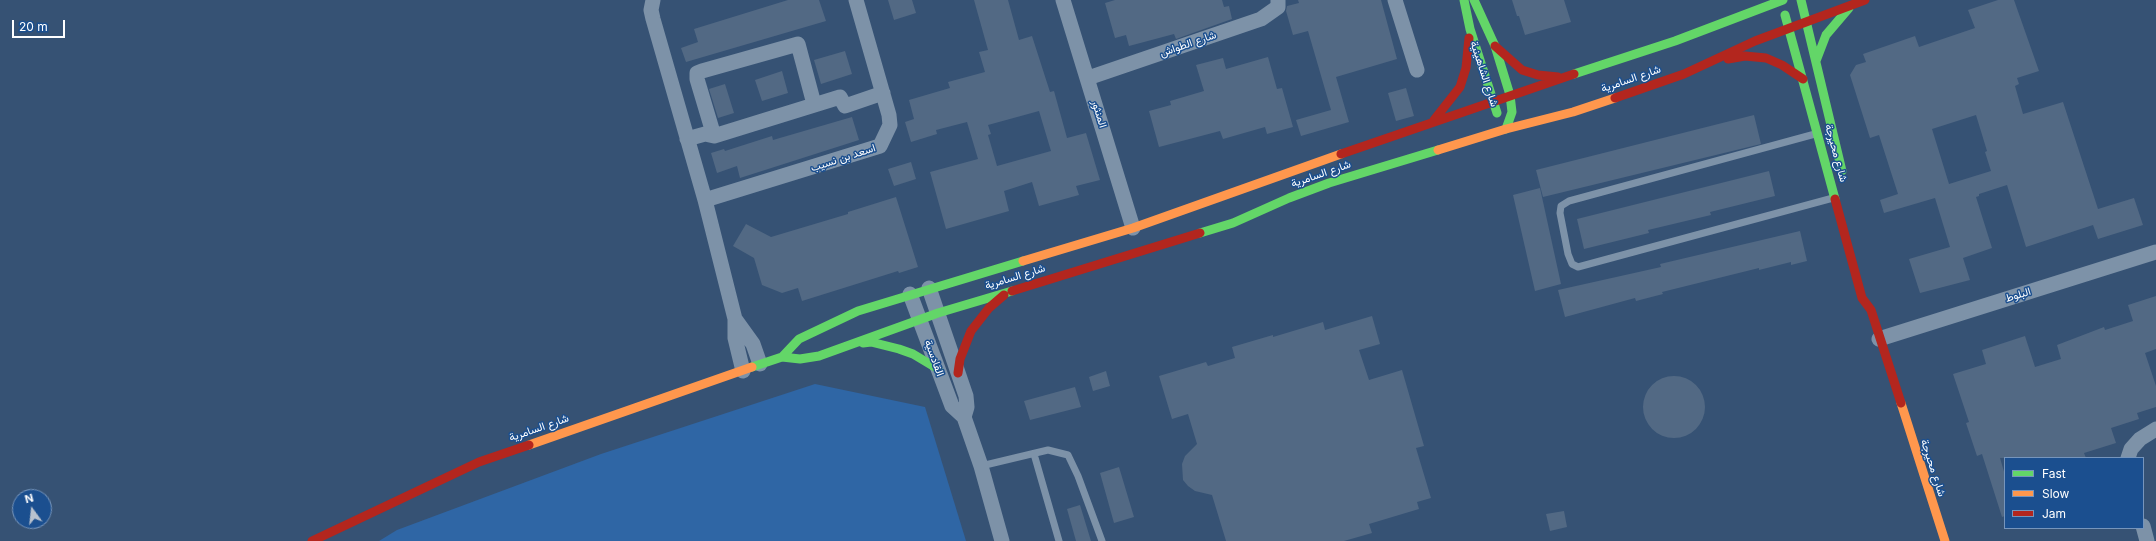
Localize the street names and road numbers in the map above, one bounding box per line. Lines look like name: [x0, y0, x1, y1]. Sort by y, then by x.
street label: شارع الطواش: [1158, 28, 1218, 60]
street label: شارع الشاهينية: [1467, 40, 1501, 108]
street label: شارع السامرية: [1599, 63, 1663, 95]
street label: المنثور: [1089, 99, 1109, 129]
street label: شارع محيرجة: [1822, 123, 1850, 183]
street label: اسعد بن نسيب: [809, 141, 877, 175]
street label: شارع السامرية: [1289, 158, 1353, 190]
street label: شارع السامرية: [983, 262, 1047, 292]
street label: البلوط: [2004, 285, 2032, 305]
street label: القادسية: [921, 338, 947, 378]
street label: شارع السامرية: [507, 412, 571, 444]
street label: شارع محيرجة: [1918, 438, 1948, 498]

